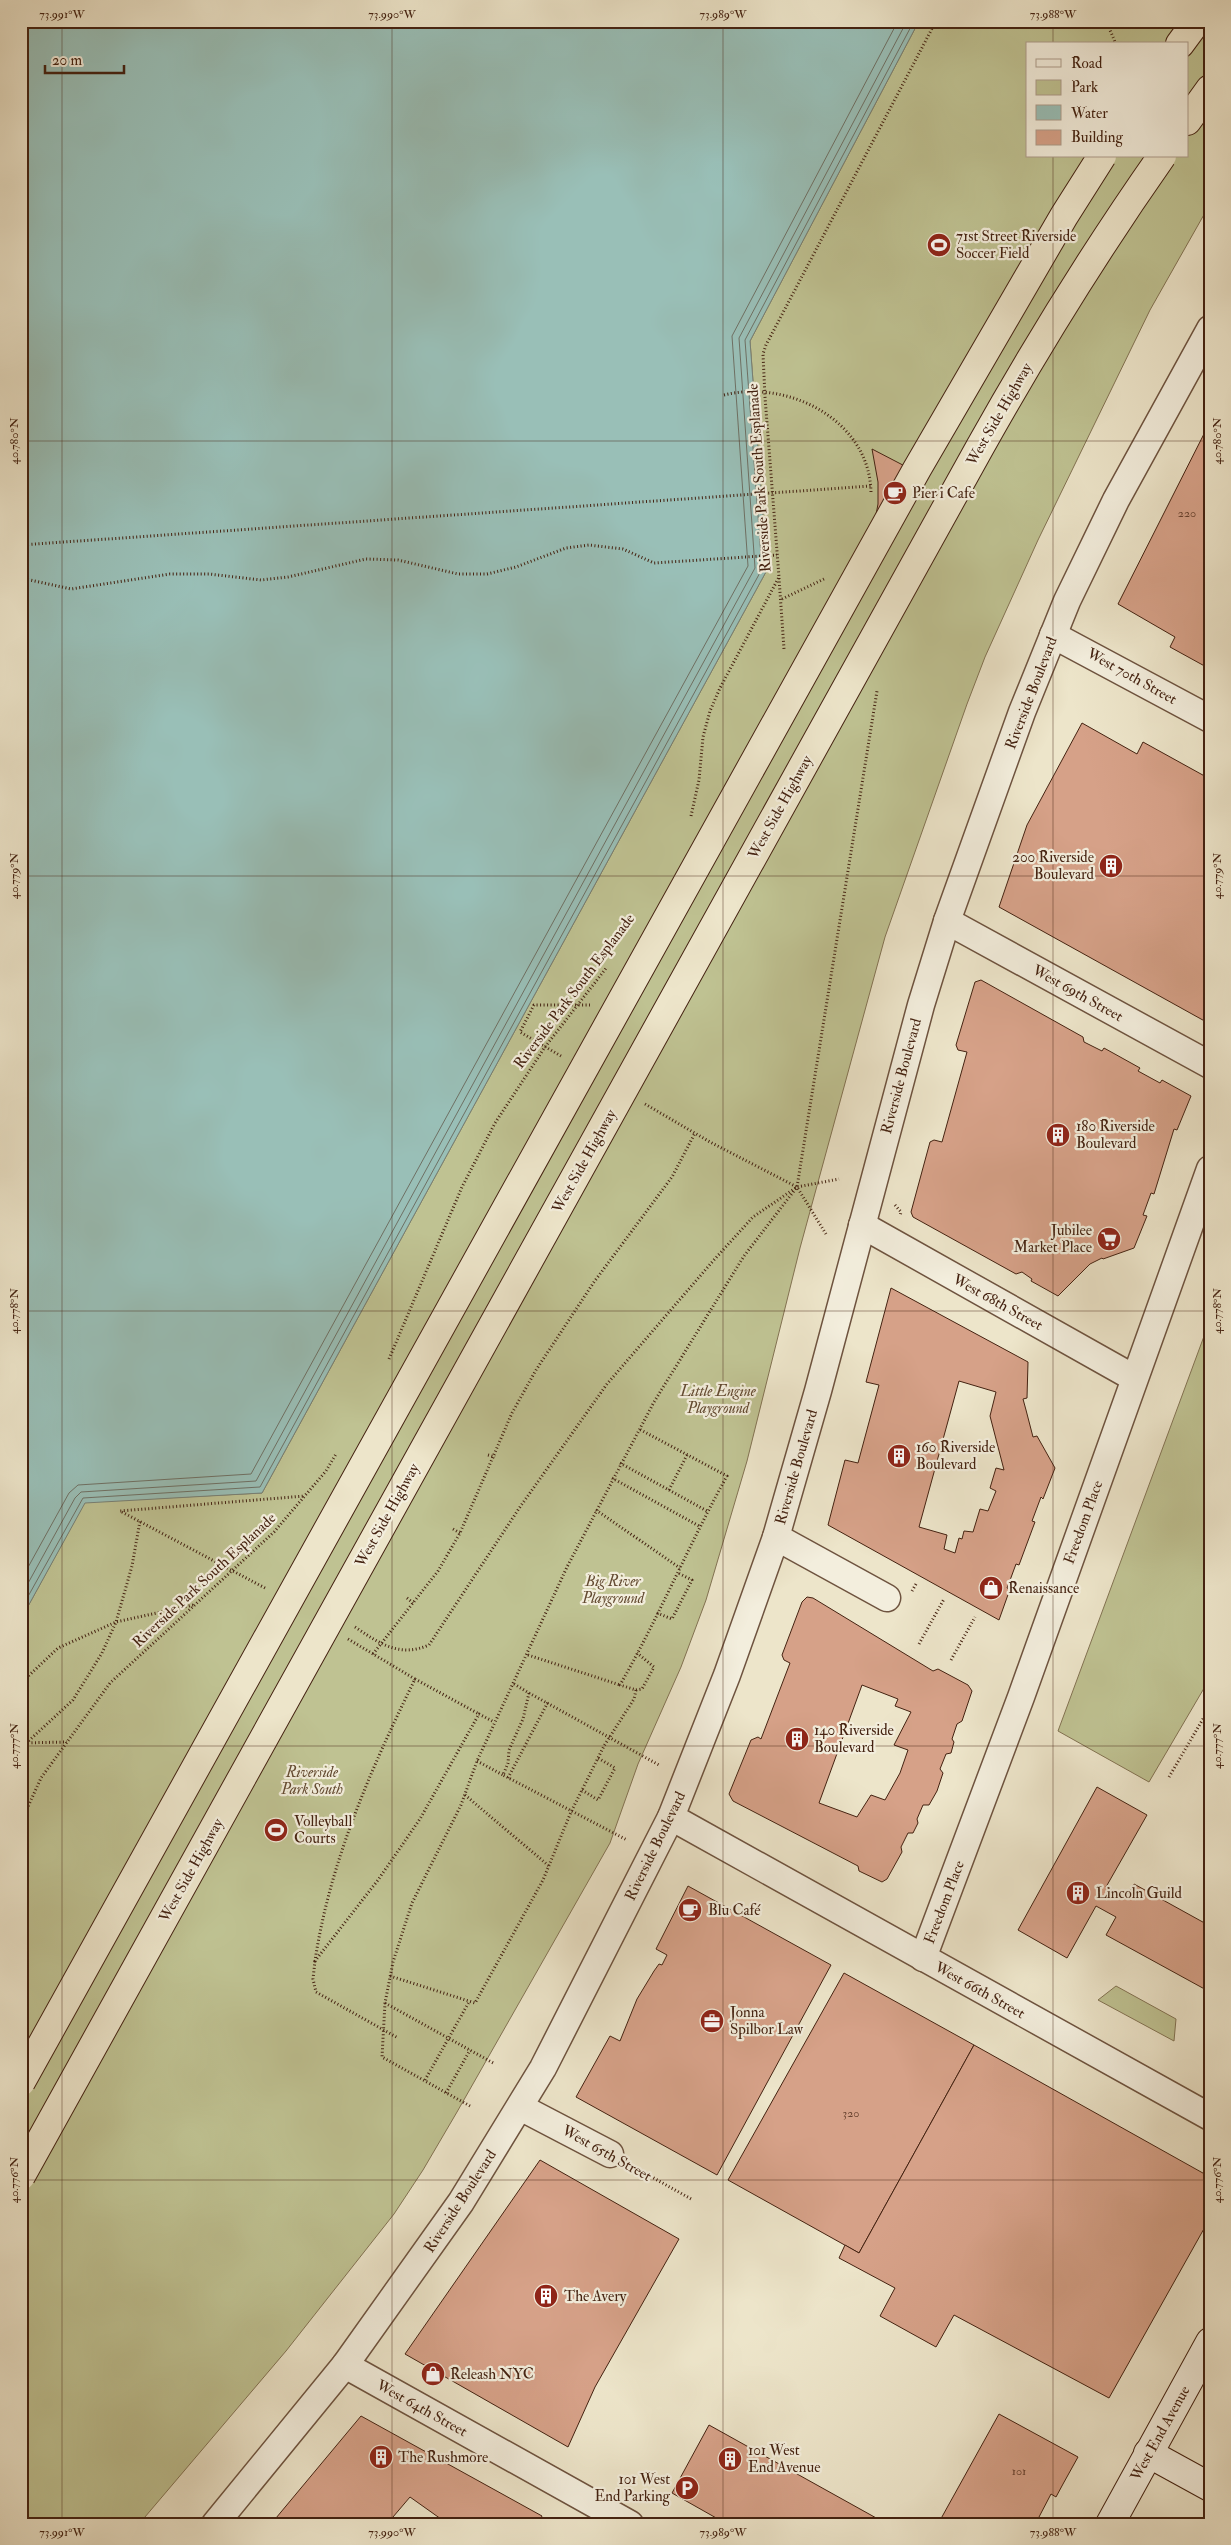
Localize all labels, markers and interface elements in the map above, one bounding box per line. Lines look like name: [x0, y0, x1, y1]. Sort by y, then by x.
text: 73.991°W: [39, 7, 86, 22]
text: 73.990°W: [368, 7, 416, 22]
text: 73.989°W: [700, 7, 747, 22]
text: 73.988°W: [1030, 7, 1077, 22]
scale bar: [45, 42, 124, 74]
legend: [1026, 42, 1188, 158]
text: 20 m: [52, 51, 82, 70]
text: Road: [1071, 54, 1103, 73]
text: Park: [1071, 78, 1098, 97]
text: Water: [1070, 104, 1108, 123]
text: Building: [1071, 128, 1123, 147]
place label: 71st Street Riverside Soccer Field: [956, 227, 1076, 263]
sports icon: 71st Street Riverside Soccer Field: [926, 232, 952, 258]
street label: West Side Highway: [962, 359, 1037, 470]
street label: Riverside Park South Esplanade: [743, 383, 777, 573]
text: 40.780°N: [7, 417, 22, 464]
text: 40.780°N: [1210, 417, 1225, 464]
cafe icon: Pier i Cafe: [882, 480, 908, 506]
place label: Pier i Cafe: [912, 484, 975, 503]
house number: 220: [1178, 506, 1196, 521]
street label: Riverside Boulevard: [1001, 634, 1062, 752]
street label: West 70th Street: [1083, 643, 1180, 709]
street label: West Side Highway: [744, 752, 817, 863]
place label: 200 Riverside Boulevard: [1012, 848, 1095, 884]
text: 40.779°N: [7, 852, 22, 899]
text: 40.779°N: [1210, 852, 1225, 899]
building icon: 200 Riverside Boulevard: [1098, 853, 1124, 879]
street label: Riverside Park South Esplanade: [510, 910, 640, 1073]
street label: West 69th Street: [1028, 960, 1126, 1026]
street label: Riverside Boulevard: [877, 1016, 926, 1136]
street label: West Side Highway: [548, 1106, 621, 1217]
place label: 180 Riverside Boulevard: [1076, 1117, 1155, 1153]
building icon: 180 Riverside Boulevard: [1045, 1122, 1071, 1148]
place label: Jubilee Market Place: [1014, 1221, 1092, 1257]
supermarket icon: Jubilee Market Place: [1096, 1226, 1122, 1252]
street label: West 68th Street: [949, 1269, 1046, 1335]
text: 40.778°N: [7, 1288, 22, 1334]
text: 40.778°N: [1210, 1288, 1225, 1334]
park label: Little Engine Playground: [679, 1382, 757, 1418]
street label: Riverside Boulevard: [771, 1407, 822, 1527]
place label: 160 Riverside Boulevard: [916, 1438, 995, 1474]
building icon: 160 Riverside Boulevard: [886, 1443, 912, 1469]
street label: West Side Highway: [351, 1460, 424, 1571]
street label: Freedom Place: [1060, 1478, 1107, 1567]
street label: Riverside Park South Esplanade: [129, 1509, 281, 1653]
park label: Big River Playground: [581, 1572, 646, 1608]
shop icon: Renaissance: [978, 1575, 1004, 1601]
place label: Renaissance: [1008, 1579, 1079, 1598]
place label: 140 Riverside Boulevard: [814, 1721, 894, 1757]
text: 40.777°N: [7, 1723, 22, 1769]
text: 40.777°N: [1210, 1723, 1225, 1769]
building icon: 140 Riverside Boulevard: [784, 1726, 810, 1752]
park label: Riverside Park South: [280, 1763, 343, 1799]
street label: Riverside Boulevard: [621, 1788, 690, 1904]
place label: Volleyball Courts: [294, 1812, 352, 1848]
street label: West Side Highway: [155, 1815, 228, 1926]
sports icon: Volleyball Courts: [263, 1817, 289, 1843]
street label: Freedom Place: [920, 1858, 969, 1946]
building icon: Lincoln Guild: [1065, 1880, 1091, 1906]
place label: Lincoln Guild: [1096, 1884, 1183, 1903]
cafe icon: Blu Café: [677, 1897, 703, 1923]
place label: Blu Café: [708, 1901, 761, 1920]
street label: West 66th Street: [930, 1957, 1028, 2023]
place label: Jonna Spilbor Law: [729, 2003, 804, 2040]
office icon: Jonna Spilbor Law: [699, 2008, 725, 2034]
house number: 320: [843, 2106, 859, 2121]
street label: West 65th Street: [558, 2121, 655, 2186]
street label: Riverside Boulevard: [420, 2146, 501, 2256]
text: 40.776°N: [7, 2156, 22, 2203]
text: 40.776°N: [1210, 2156, 1225, 2203]
building icon: The Avery: [533, 2283, 559, 2309]
place label: The Avery: [564, 2287, 627, 2306]
shop icon: Releash NYC: [420, 2361, 446, 2387]
place label: Releash NYC: [450, 2365, 534, 2384]
street label: West 64th Street: [372, 2375, 471, 2441]
street label: West End Avenue: [1126, 2382, 1194, 2485]
place label: 101 West End Avenue: [748, 2441, 820, 2477]
building icon: The Rushmore: [368, 2444, 394, 2470]
building icon: 101 West End Avenue: [717, 2446, 743, 2472]
place label: The Rushmore: [398, 2448, 488, 2467]
house number: 101: [1012, 2464, 1026, 2479]
place label: 101 West End Parking: [595, 2470, 671, 2506]
parking icon: 101 West End Parking: [674, 2475, 700, 2501]
text: 73.991°W: [39, 2525, 86, 2540]
text: 73.990°W: [368, 2525, 416, 2540]
text: 73.989°W: [700, 2525, 747, 2540]
text: 73.988°W: [1030, 2525, 1077, 2540]

